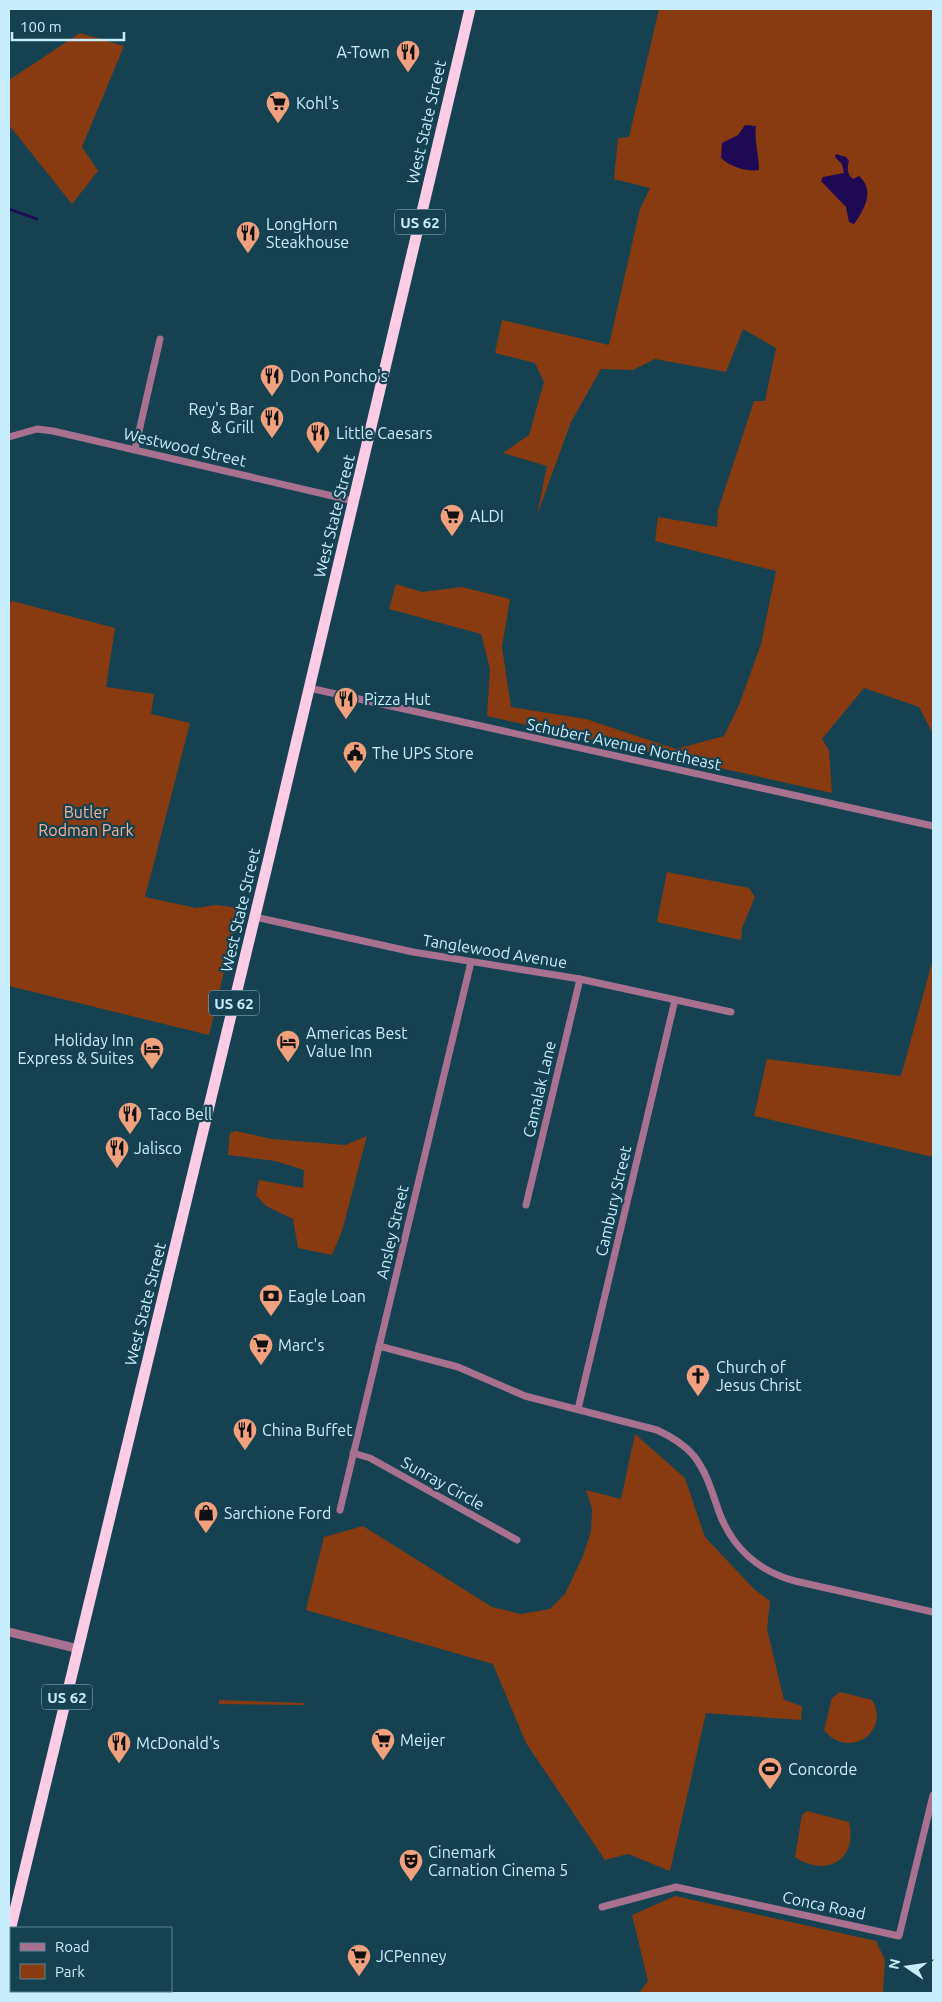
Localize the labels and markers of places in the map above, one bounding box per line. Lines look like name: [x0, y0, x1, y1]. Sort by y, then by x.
restaurant icon: A-Town: [395, 39, 421, 73]
place label: A-Town: [337, 43, 390, 61]
supermarket icon: Kohl's: [265, 90, 291, 124]
place label: Kohl's: [296, 94, 339, 112]
place label: LongHorn Steakhouse: [266, 215, 349, 251]
restaurant icon: LongHorn Steakhouse: [235, 220, 261, 254]
restaurant icon: Don Poncho's: [259, 363, 285, 397]
place label: Don Poncho's: [290, 367, 388, 385]
place label: Rey's Bar & Grill: [189, 400, 254, 436]
restaurant icon: Rey's Bar & Grill: [259, 405, 285, 439]
restaurant icon: Little Caesars: [305, 420, 331, 454]
place label: Little Caesars: [336, 424, 432, 442]
supermarket icon: ALDI: [439, 503, 465, 537]
place label: ALDI: [470, 507, 504, 525]
restaurant icon: Pizza Hut: [333, 686, 359, 720]
place label: Pizza Hut: [364, 690, 431, 708]
public building icon: The UPS Store: [342, 740, 368, 774]
place label: The UPS Store: [372, 744, 474, 762]
place label: Americas Best Value Inn: [306, 1024, 408, 1060]
hotel icon: Americas Best Value Inn: [275, 1029, 301, 1063]
place label: Holiday Inn Express & Suites: [17, 1031, 134, 1067]
hotel icon: Holiday Inn Express & Suites: [139, 1036, 165, 1070]
restaurant icon: Taco Bell: [117, 1101, 143, 1135]
place label: Taco Bell: [148, 1105, 212, 1123]
restaurant icon: Jalisco: [104, 1135, 130, 1169]
place label: Jalisco: [134, 1139, 182, 1157]
bank icon: Eagle Loan: [258, 1283, 284, 1317]
place label: Eagle Loan: [288, 1287, 366, 1305]
supermarket icon: Marc's: [248, 1332, 274, 1366]
place label: Marc's: [278, 1336, 324, 1354]
place label: Church of Jesus Christ: [716, 1358, 802, 1394]
church icon: Church of Jesus Christ: [685, 1363, 711, 1397]
restaurant icon: China Buffet: [232, 1417, 258, 1451]
place label: China Buffet: [262, 1421, 353, 1439]
shop icon: Sarchione Ford: [193, 1500, 219, 1534]
place label: Sarchione Ford: [224, 1504, 331, 1522]
supermarket icon: Meijer: [370, 1727, 396, 1761]
restaurant icon: McDonald's: [106, 1730, 132, 1764]
place label: Meijer: [400, 1731, 445, 1749]
place label: McDonald's: [136, 1734, 220, 1752]
sports icon: Concorde: [757, 1756, 783, 1790]
place label: Concorde: [788, 1760, 857, 1778]
place label: Cinemark Carnation Cinema 5: [428, 1843, 568, 1879]
theatre icon: Cinemark Carnation Cinema 5: [398, 1848, 424, 1882]
supermarket icon: JCPenney: [346, 1943, 372, 1977]
place label: JCPenney: [376, 1947, 447, 1965]

